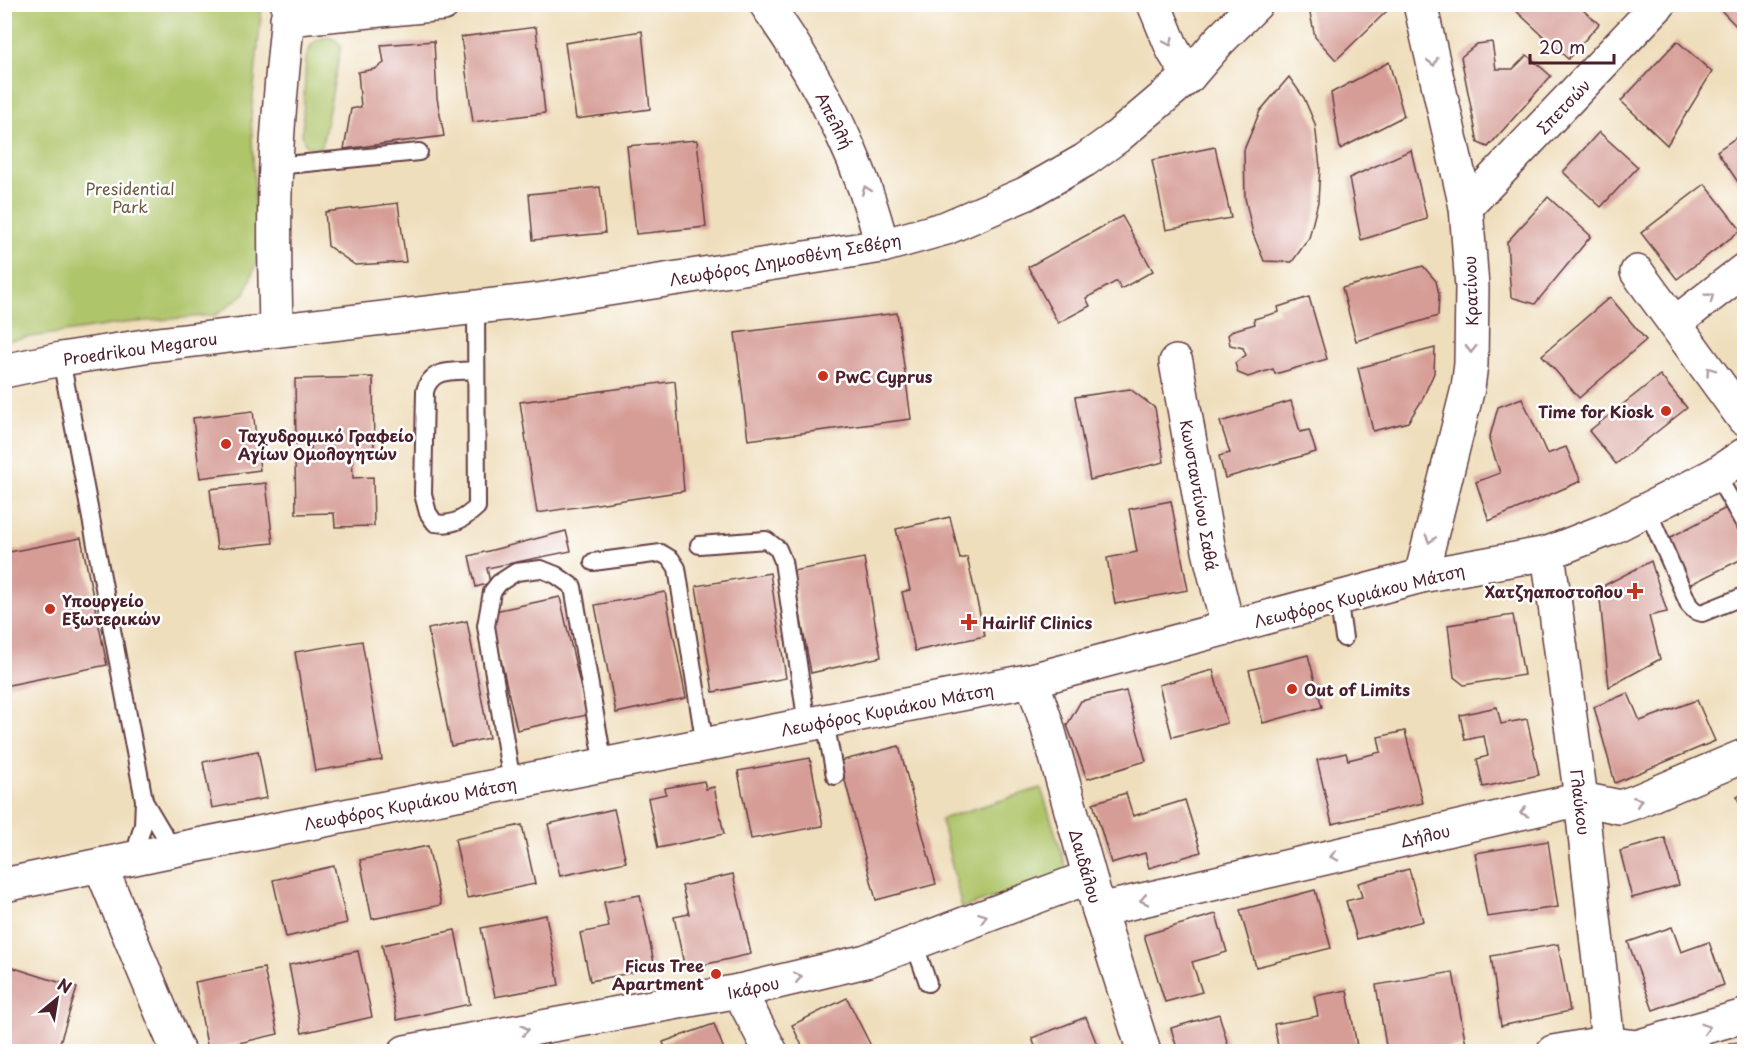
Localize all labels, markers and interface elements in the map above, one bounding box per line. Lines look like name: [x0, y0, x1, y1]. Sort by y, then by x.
scale bar: [1530, 27, 1614, 65]
text: 20 m: [1539, 33, 1585, 60]
one-way arrow: [1162, 35, 1174, 46]
one-way arrow: [1426, 56, 1439, 66]
street label: Σπετσών: [1531, 73, 1595, 139]
street label: Απελλή: [811, 88, 859, 152]
park label: Presidential Park: [85, 176, 175, 218]
one-way arrow: [861, 185, 874, 196]
street label: Λεωφόρος Δημοσθένη Σεβέρη: [667, 227, 903, 291]
street label: Κρατίνου: [1457, 255, 1483, 327]
one-way arrow: [1703, 293, 1714, 304]
street label: Proedrikou Megarou: [61, 325, 219, 371]
one-way arrow: [1465, 344, 1477, 353]
place label: PwC Cyprus: [835, 364, 933, 388]
one-way arrow: [1706, 367, 1717, 378]
marker: PwC Cyprus: [816, 369, 830, 383]
place label: Time for Kiosk: [1538, 399, 1654, 423]
marker: Time for Kiosk: [1659, 404, 1673, 418]
street label: Κωνσταντίνου Σαθά: [1175, 418, 1225, 572]
place label: Ταχυδρομικό Γραφείο Αγίων Ομολογητών: [238, 423, 414, 465]
marker: Ταχυδρομικό Γραφείο Αγίων Ομολογητών: [219, 437, 233, 451]
one-way arrow: [1425, 534, 1438, 544]
street label: Λεωφόρος Κυριάκου Μάτση: [1251, 557, 1467, 633]
place label: Χατζηαποστολου: [1485, 579, 1623, 603]
marker: Χατζηαποστολου: [1628, 584, 1642, 598]
place label: Υπουργείο Εξωτερικών: [62, 588, 161, 630]
marker: Υπουργείο Εξωτερικών: [43, 602, 57, 616]
place label: Hairlif Clinics: [982, 610, 1092, 634]
marker: Hairlif Clinics: [960, 613, 978, 631]
street label: Λεωφόρος Κυριάκου Μάτση: [779, 677, 995, 741]
place label: Out of Limits: [1304, 677, 1410, 701]
marker: Out of Limits: [1285, 682, 1299, 696]
street label: Γλαύκου: [1565, 768, 1597, 836]
street label: Λεωφόρος Κυριάκου Μάτση: [302, 771, 518, 835]
one-way arrow: [1632, 795, 1642, 808]
one-way arrow: [1519, 805, 1529, 818]
street label: Δήλου: [1398, 818, 1452, 852]
street label: Δαιδάλου: [1064, 826, 1108, 906]
one-way arrow: [1329, 849, 1339, 862]
one-way arrow: [1139, 893, 1149, 906]
one-way arrow: [978, 911, 988, 924]
place label: Ficus Tree Apartment: [612, 953, 704, 995]
marker: Ficus Tree Apartment: [709, 967, 723, 981]
north arrow: [27, 969, 87, 1029]
street label: Ικάρου: [725, 970, 781, 1004]
one-way arrow: [793, 971, 803, 984]
text: N: [54, 972, 76, 999]
one-way arrow: [1700, 1023, 1711, 1035]
one-way arrow: [519, 1024, 529, 1037]

